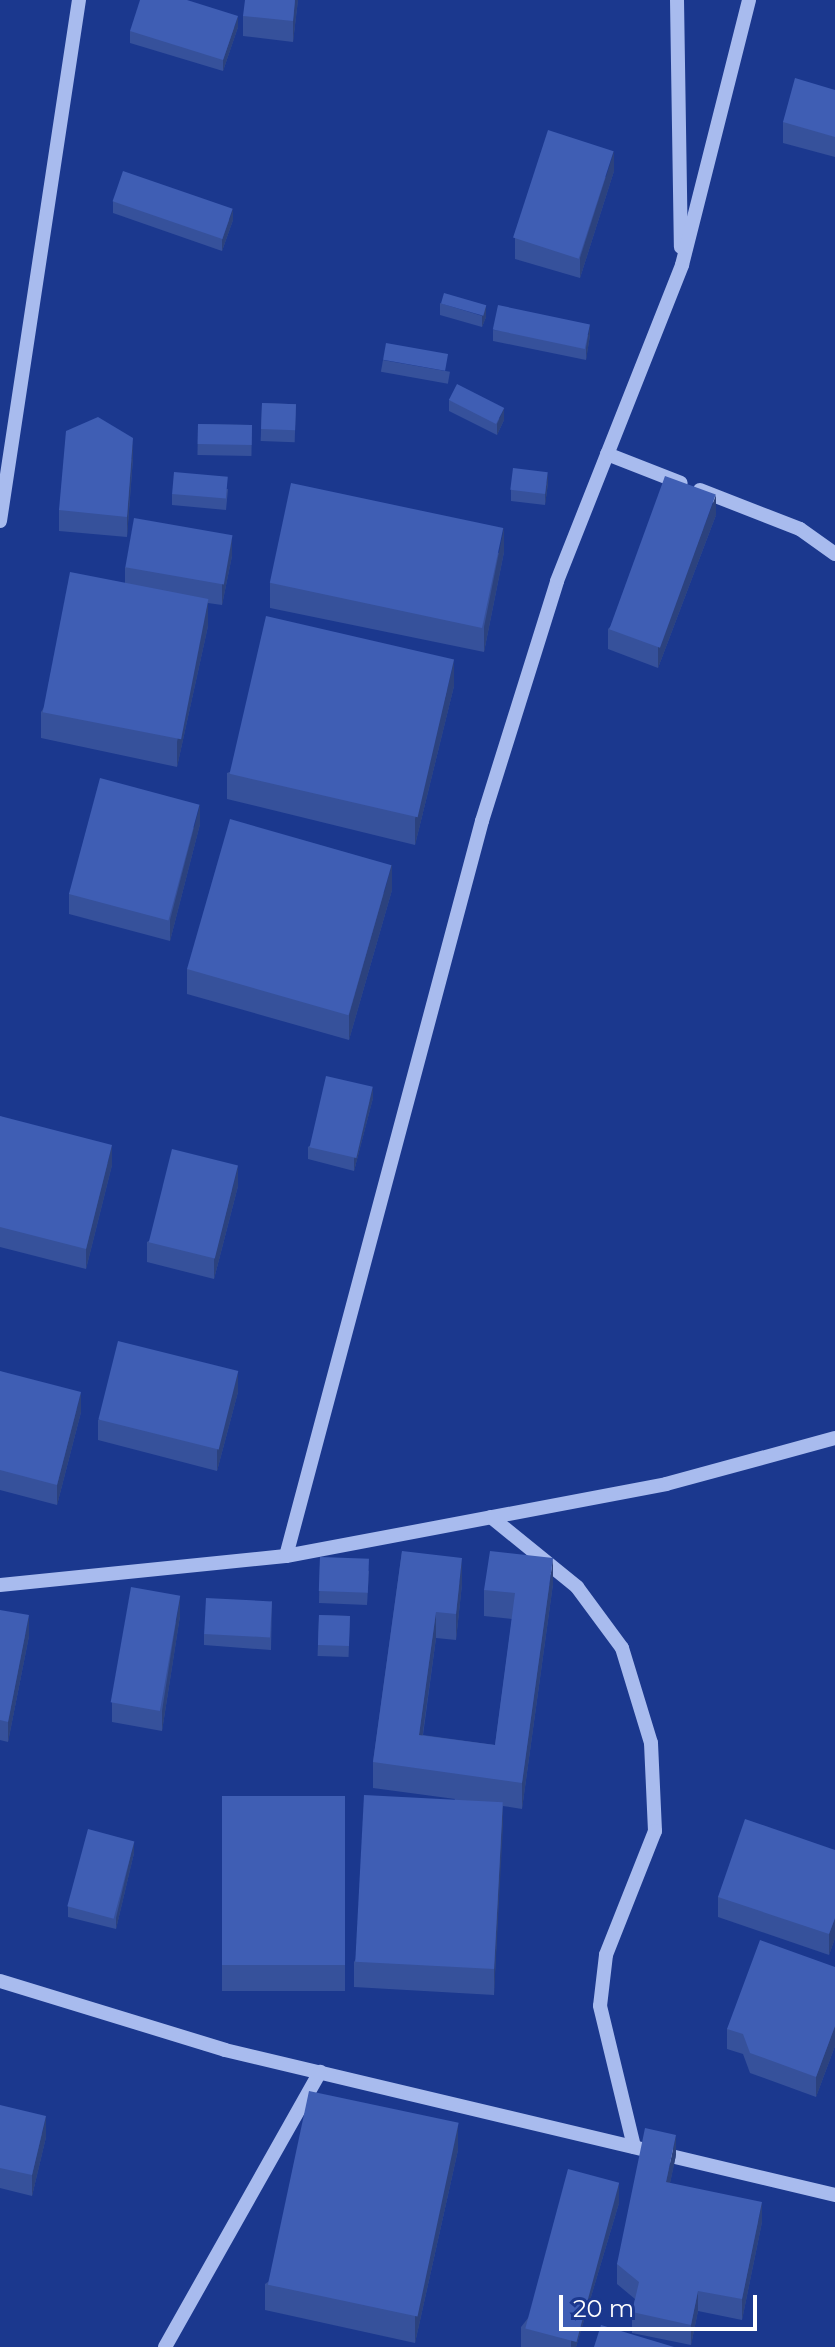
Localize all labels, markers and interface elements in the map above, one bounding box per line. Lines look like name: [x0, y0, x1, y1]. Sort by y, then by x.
scale bar: [563, 2279, 761, 2329]
text: 20 m: [573, 2294, 634, 2323]

